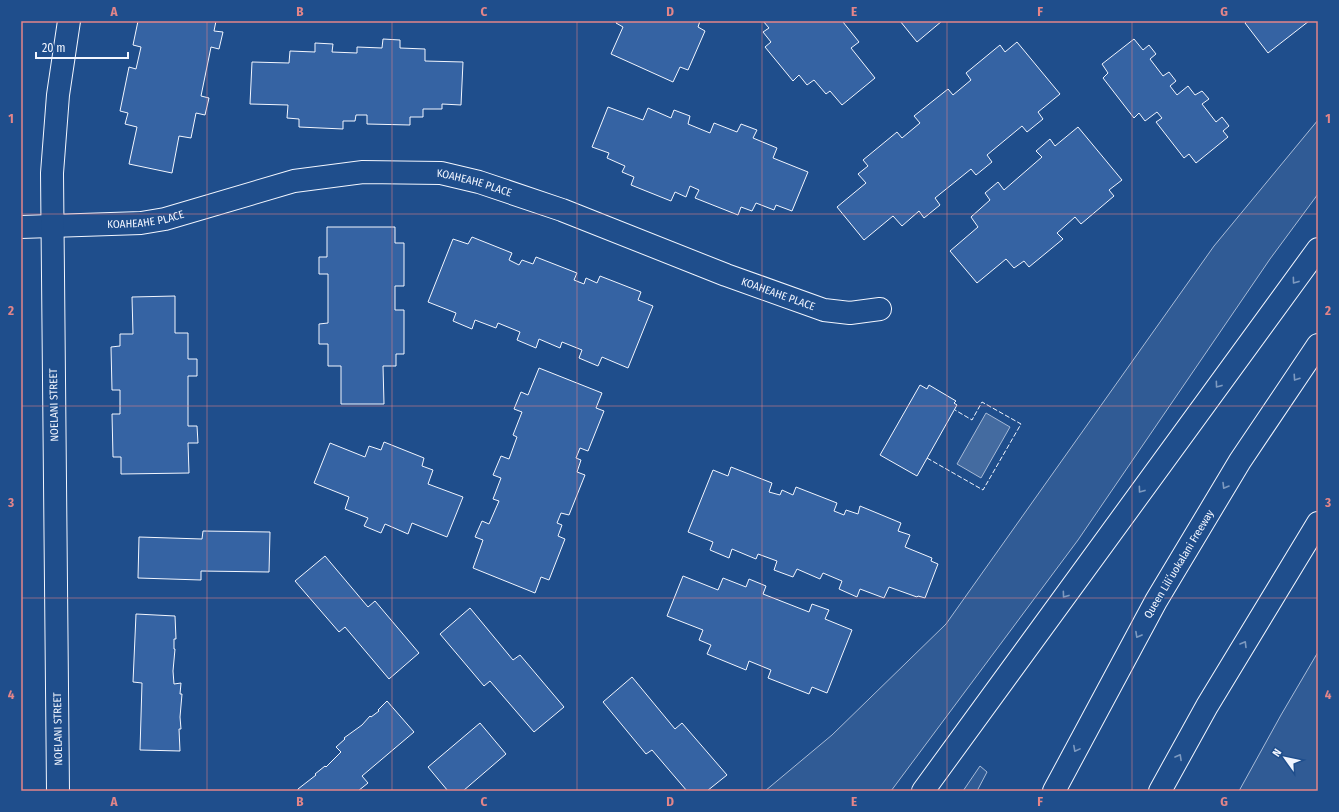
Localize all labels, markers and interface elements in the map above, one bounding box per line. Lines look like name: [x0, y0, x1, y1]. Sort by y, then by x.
text: A: [109, 4, 118, 19]
text: B: [296, 4, 304, 19]
text: C: [481, 4, 488, 19]
text: D: [666, 4, 674, 19]
text: E: [851, 4, 857, 19]
text: F: [1037, 4, 1043, 19]
text: G: [1220, 4, 1228, 19]
scale bar: [36, 34, 128, 60]
text: 20 m: [42, 41, 66, 55]
text: 1: [8, 111, 14, 126]
text: 1: [1325, 111, 1331, 126]
street label: KOAHEAHE PLACE: [437, 166, 513, 199]
street label: KOAHEAHE PLACE: [107, 207, 185, 231]
street label: KOAHEAHE PLACE: [740, 275, 817, 313]
one-way arrow: [1293, 276, 1300, 283]
text: 2: [7, 303, 14, 318]
text: 2: [1324, 303, 1331, 318]
street label: NOELANI STREET: [47, 367, 61, 442]
one-way arrow: [1294, 373, 1301, 380]
one-way arrow: [1216, 381, 1223, 388]
one-way arrow: [1223, 482, 1230, 489]
one-way arrow: [1138, 486, 1146, 493]
text: 3: [7, 495, 14, 510]
text: 3: [1324, 495, 1331, 510]
street label: Queen Liliʻuokalani Freeway: [1141, 507, 1217, 621]
one-way arrow: [1062, 591, 1069, 598]
one-way arrow: [1135, 630, 1143, 638]
one-way arrow: [1239, 641, 1246, 648]
text: 4: [8, 687, 15, 702]
text: 4: [1325, 687, 1332, 702]
street label: NOELANI STREET: [51, 691, 65, 766]
north arrow: [1265, 738, 1305, 778]
one-way arrow: [1073, 744, 1080, 752]
text: N: [1270, 747, 1284, 759]
one-way arrow: [1174, 754, 1181, 761]
text: A: [109, 794, 118, 809]
text: B: [296, 794, 304, 809]
text: C: [481, 794, 488, 809]
text: D: [666, 794, 674, 809]
text: E: [851, 794, 857, 809]
text: F: [1037, 794, 1043, 809]
text: G: [1220, 794, 1228, 809]

